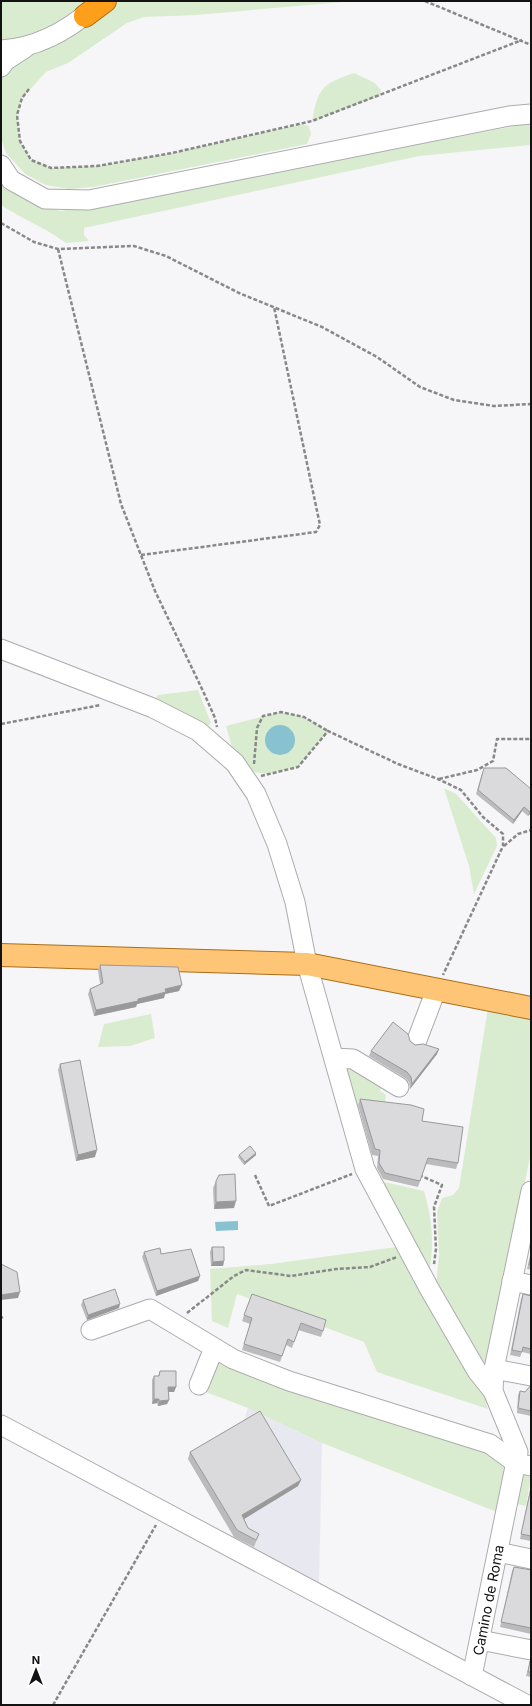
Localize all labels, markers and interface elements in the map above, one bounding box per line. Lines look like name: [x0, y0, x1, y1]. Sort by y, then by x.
street label: Camino de Roma: [469, 1543, 507, 1657]
north arrow: [16, 1650, 56, 1690]
text: N: [32, 1653, 40, 1667]

